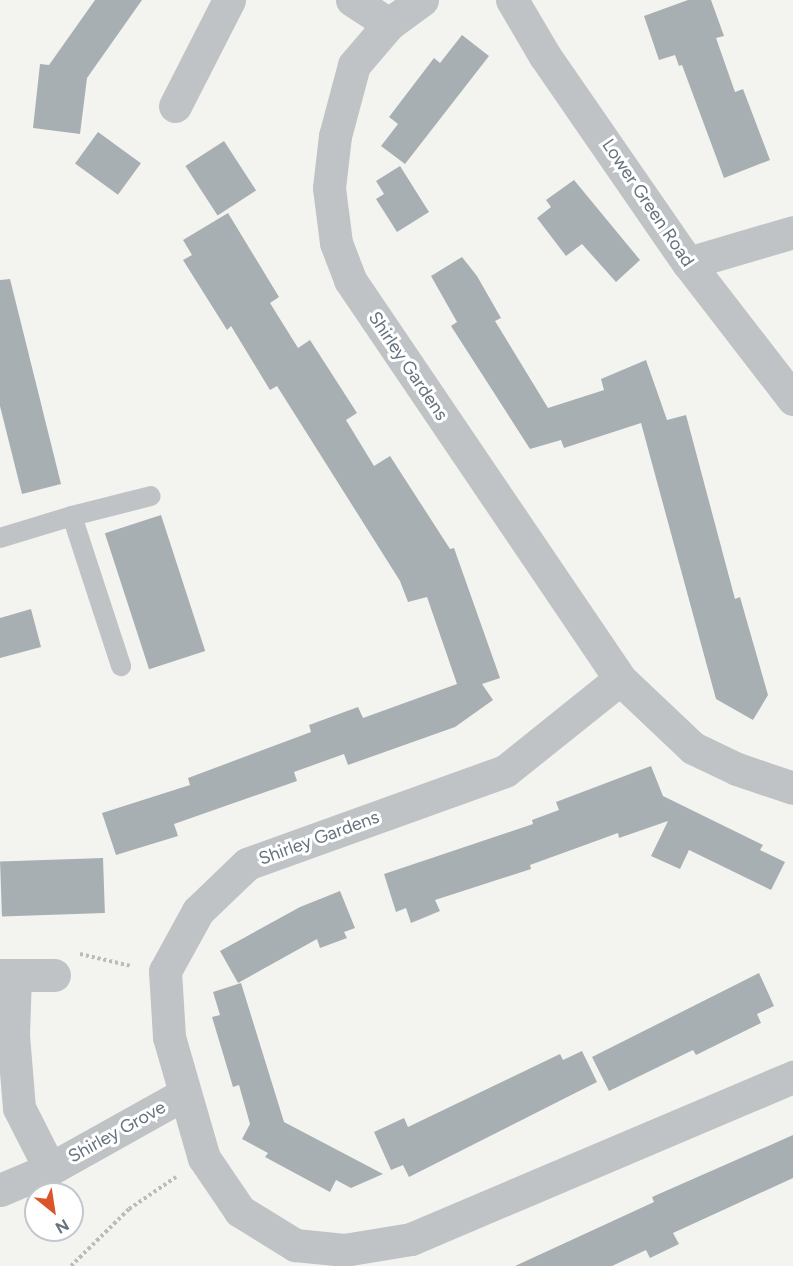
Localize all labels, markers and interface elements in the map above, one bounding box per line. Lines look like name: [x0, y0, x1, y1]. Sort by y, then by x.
street label: Lower Green Road: [597, 135, 699, 271]
street label: Shirley Gardens: [364, 307, 452, 425]
street label: Shirley Gardens: [256, 806, 382, 870]
street label: Shirley Grove: [65, 1096, 169, 1168]
north arrow: [24, 1182, 84, 1242]
text: N: [52, 1215, 72, 1238]

